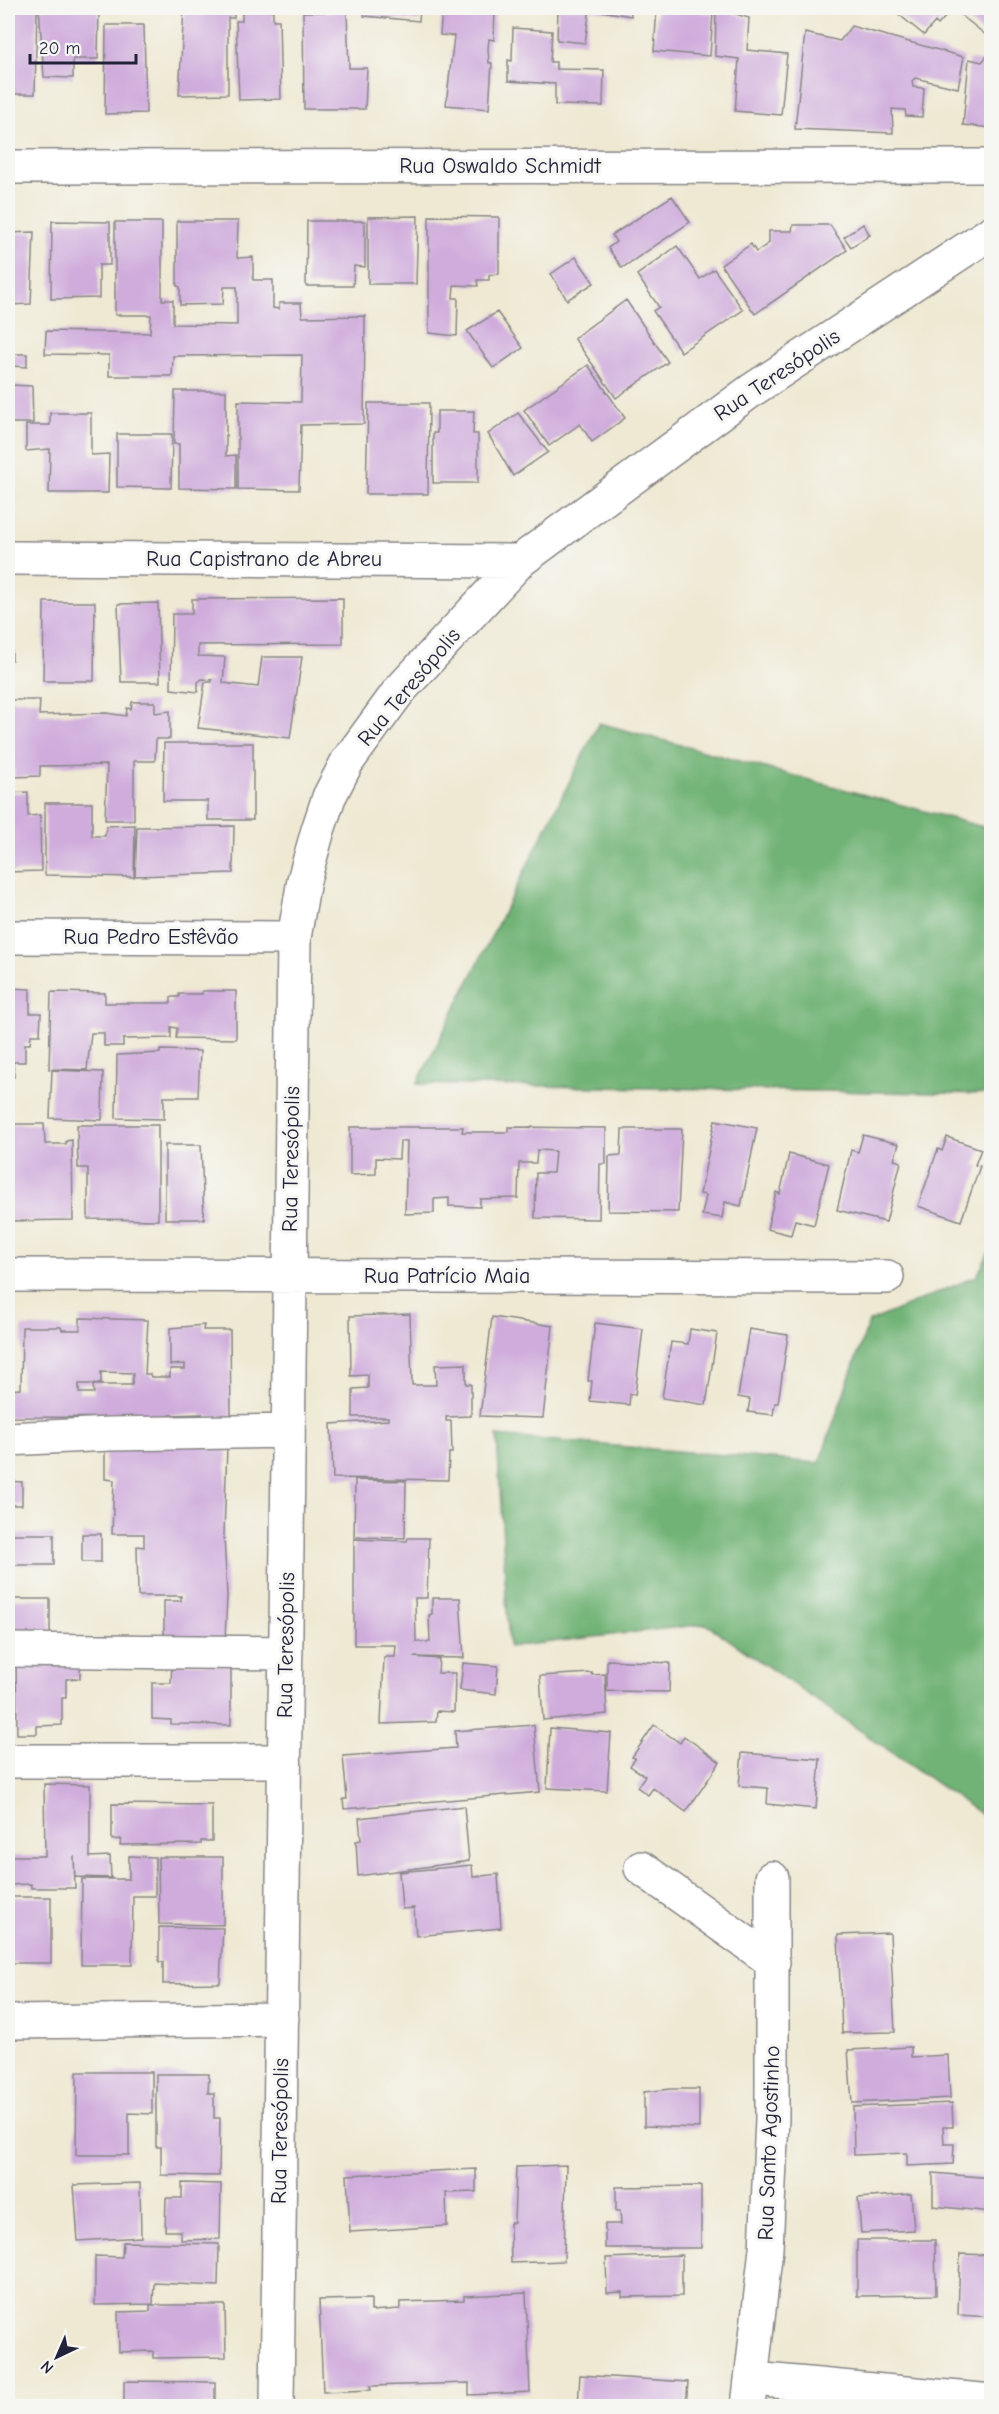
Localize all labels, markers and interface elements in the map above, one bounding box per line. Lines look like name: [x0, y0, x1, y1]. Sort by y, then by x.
scale bar: [30, 27, 136, 65]
text: 20 m: [39, 38, 80, 59]
street label: Rua Oswaldo Schmidt: [399, 153, 602, 179]
street label: Rua Teresópolis: [709, 323, 845, 427]
street label: Rua Capistrano de Abreu: [146, 546, 382, 572]
street label: Rua Teresópolis: [352, 623, 466, 751]
street label: Rua Pedro Estêvão: [63, 924, 239, 950]
street label: Rua Teresópolis: [277, 1086, 305, 1232]
street label: Rua Patrício Maia: [364, 1263, 530, 1289]
street label: Rua Teresópolis: [272, 1572, 300, 1718]
street label: Rua Santo Agostinho: [753, 2045, 785, 2241]
street label: Rua Teresópolis: [266, 2058, 294, 2204]
north arrow: [27, 2327, 87, 2387]
text: N: [37, 2357, 57, 2377]

